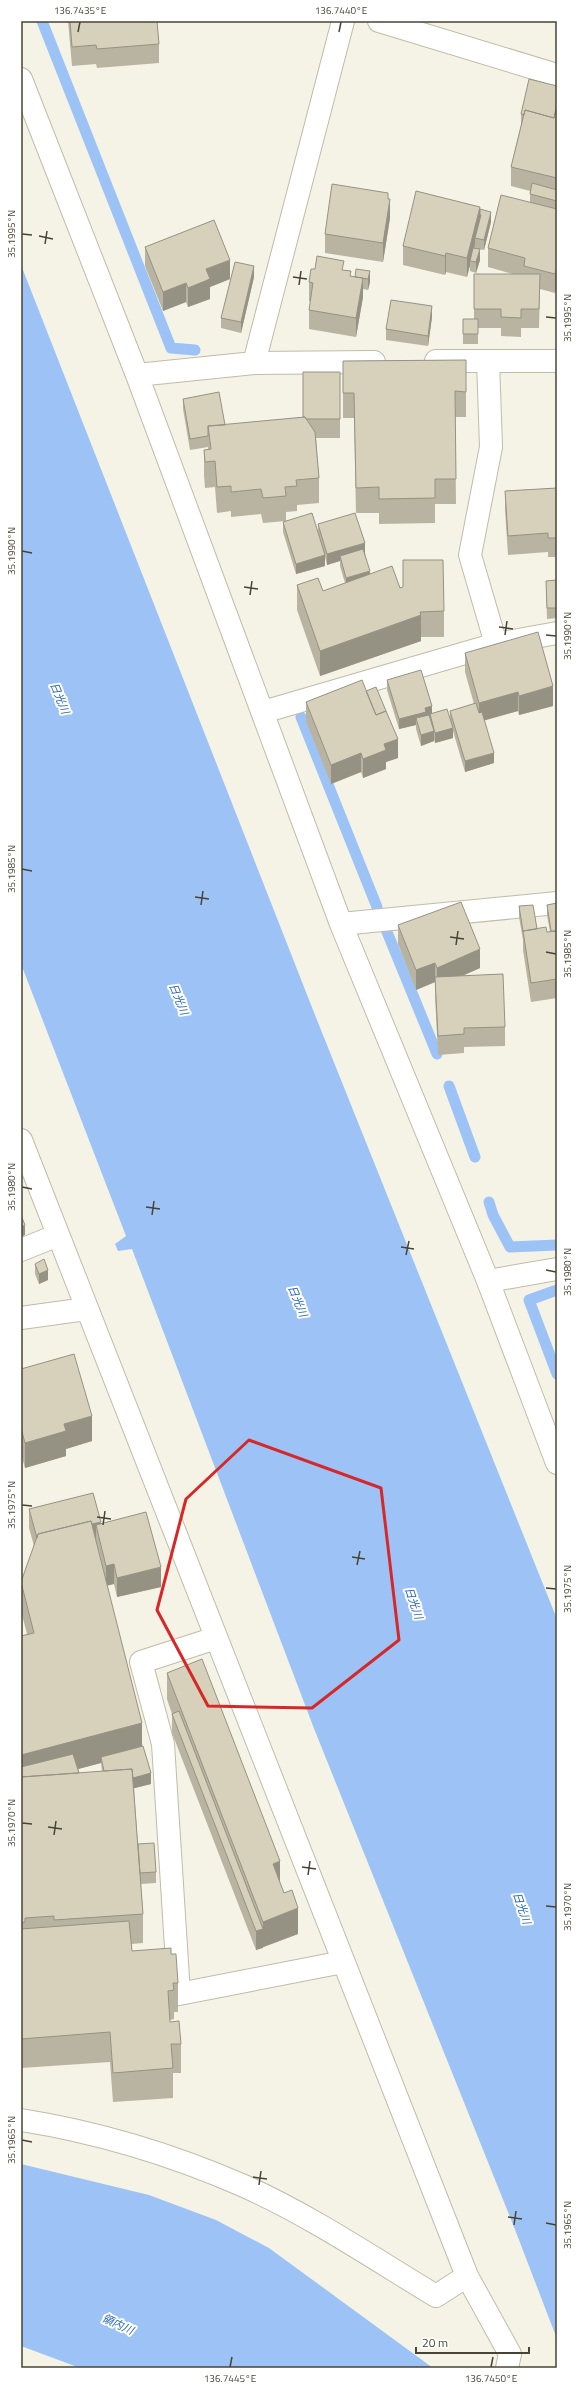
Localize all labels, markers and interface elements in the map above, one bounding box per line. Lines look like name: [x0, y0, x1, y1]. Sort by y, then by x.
text: 136.7435°E: [54, 3, 107, 18]
text: 136.7440°E: [315, 3, 368, 18]
text: 35.1995°N: [4, 210, 19, 258]
text: 35.1995°N: [560, 294, 575, 342]
text: 35.1990°N: [4, 527, 19, 575]
text: 35.1990°N: [560, 612, 575, 660]
water label: 日光川: [46, 680, 74, 717]
text: 35.1985°N: [4, 845, 19, 893]
text: 35.1985°N: [560, 930, 575, 978]
water label: 日光川: [165, 981, 193, 1018]
text: 35.1980°N: [4, 1163, 19, 1211]
text: 35.1980°N: [560, 1248, 575, 1296]
water label: 日光川: [284, 1283, 312, 1320]
text: 35.1975°N: [4, 1481, 19, 1529]
text: 35.1975°N: [560, 1565, 575, 1613]
water label: 日光川: [401, 1585, 427, 1622]
text: 35.1970°N: [4, 1799, 19, 1847]
text: 35.1970°N: [560, 1883, 575, 1931]
water label: 日光川: [509, 1890, 535, 1927]
text: 35.1965°N: [4, 2116, 19, 2164]
text: 35.1965°N: [560, 2201, 575, 2249]
water label: 領内川: [100, 2310, 137, 2339]
scale bar: [416, 2329, 529, 2355]
text: 20 m: [422, 2333, 448, 2352]
text: 136.7445°E: [204, 2371, 257, 2386]
text: 136.7450°E: [465, 2371, 518, 2386]

